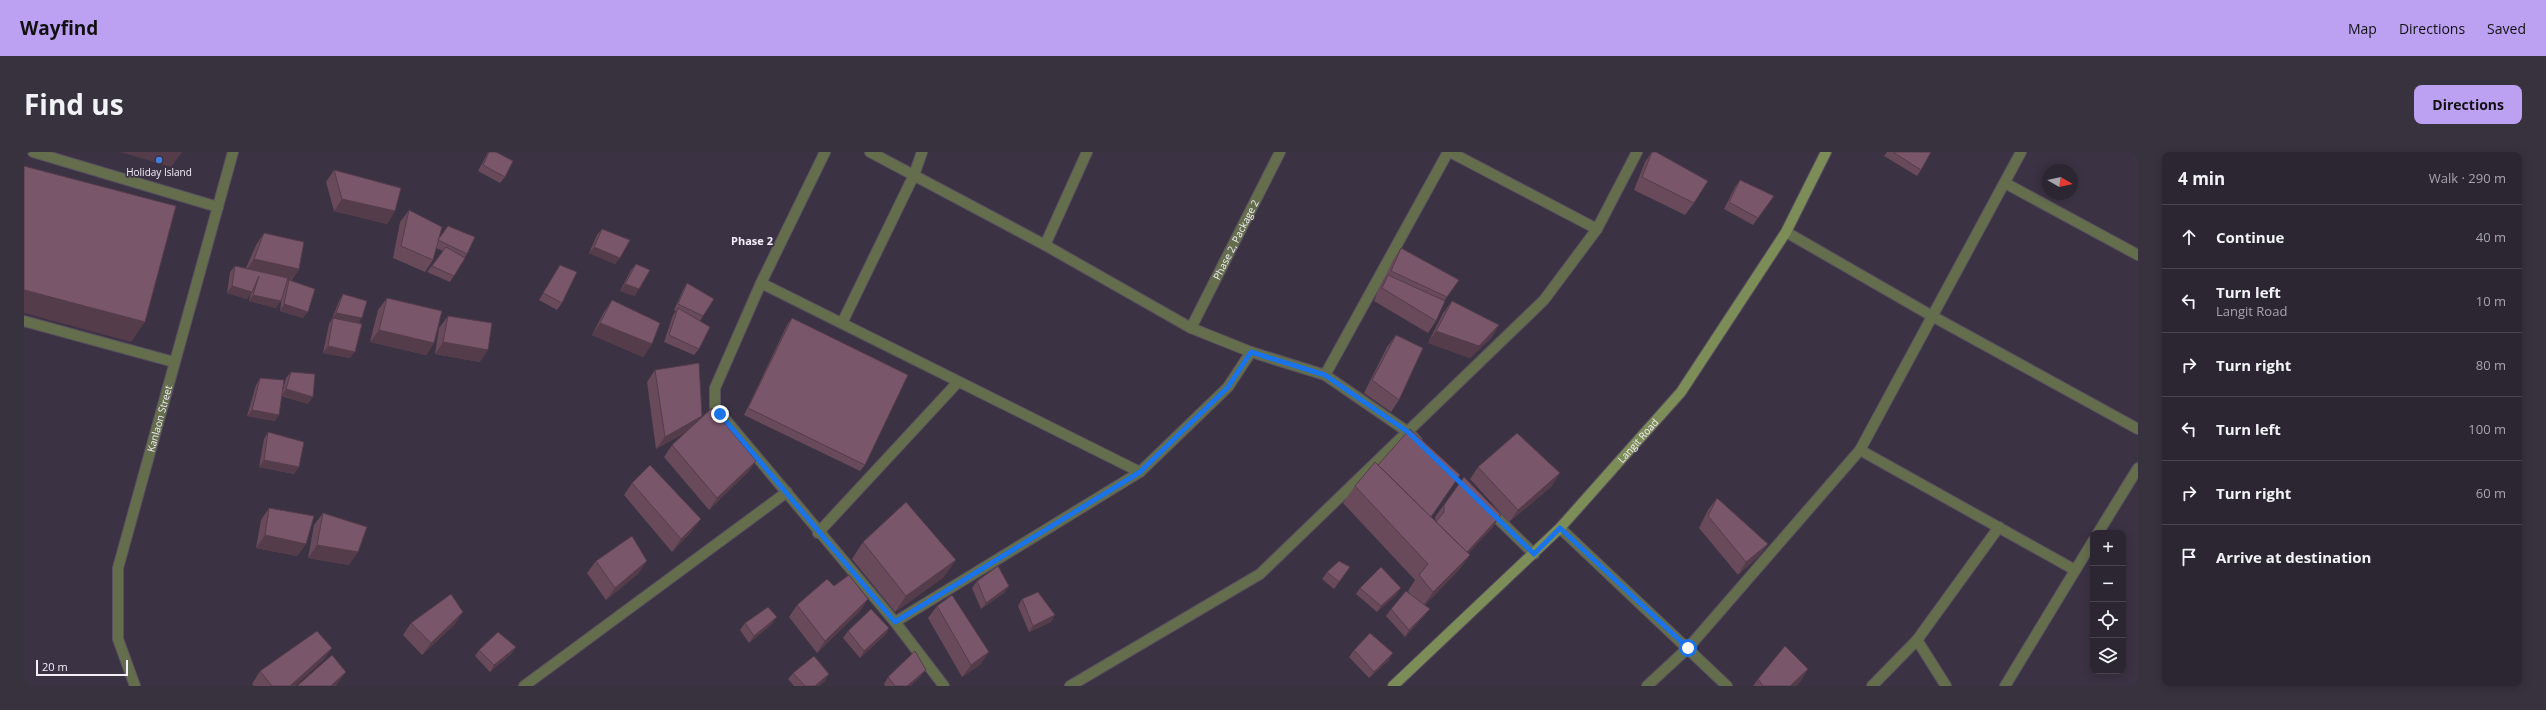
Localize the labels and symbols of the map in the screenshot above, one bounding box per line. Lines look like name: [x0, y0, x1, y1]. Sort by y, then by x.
marker: Holiday Island: [154, 155, 164, 165]
north arrow: [2042, 164, 2078, 200]
place label: Holiday Island: [126, 165, 192, 179]
street label: Phase 2, Package 2: [1210, 197, 1262, 282]
district label: Phase 2: [731, 233, 773, 248]
street label: Kanlaon Street: [143, 383, 175, 454]
route end: [711, 405, 729, 423]
street label: Langit Road: [1614, 415, 1661, 466]
route start: [1679, 639, 1697, 657]
scale bar: [36, 658, 128, 677]

